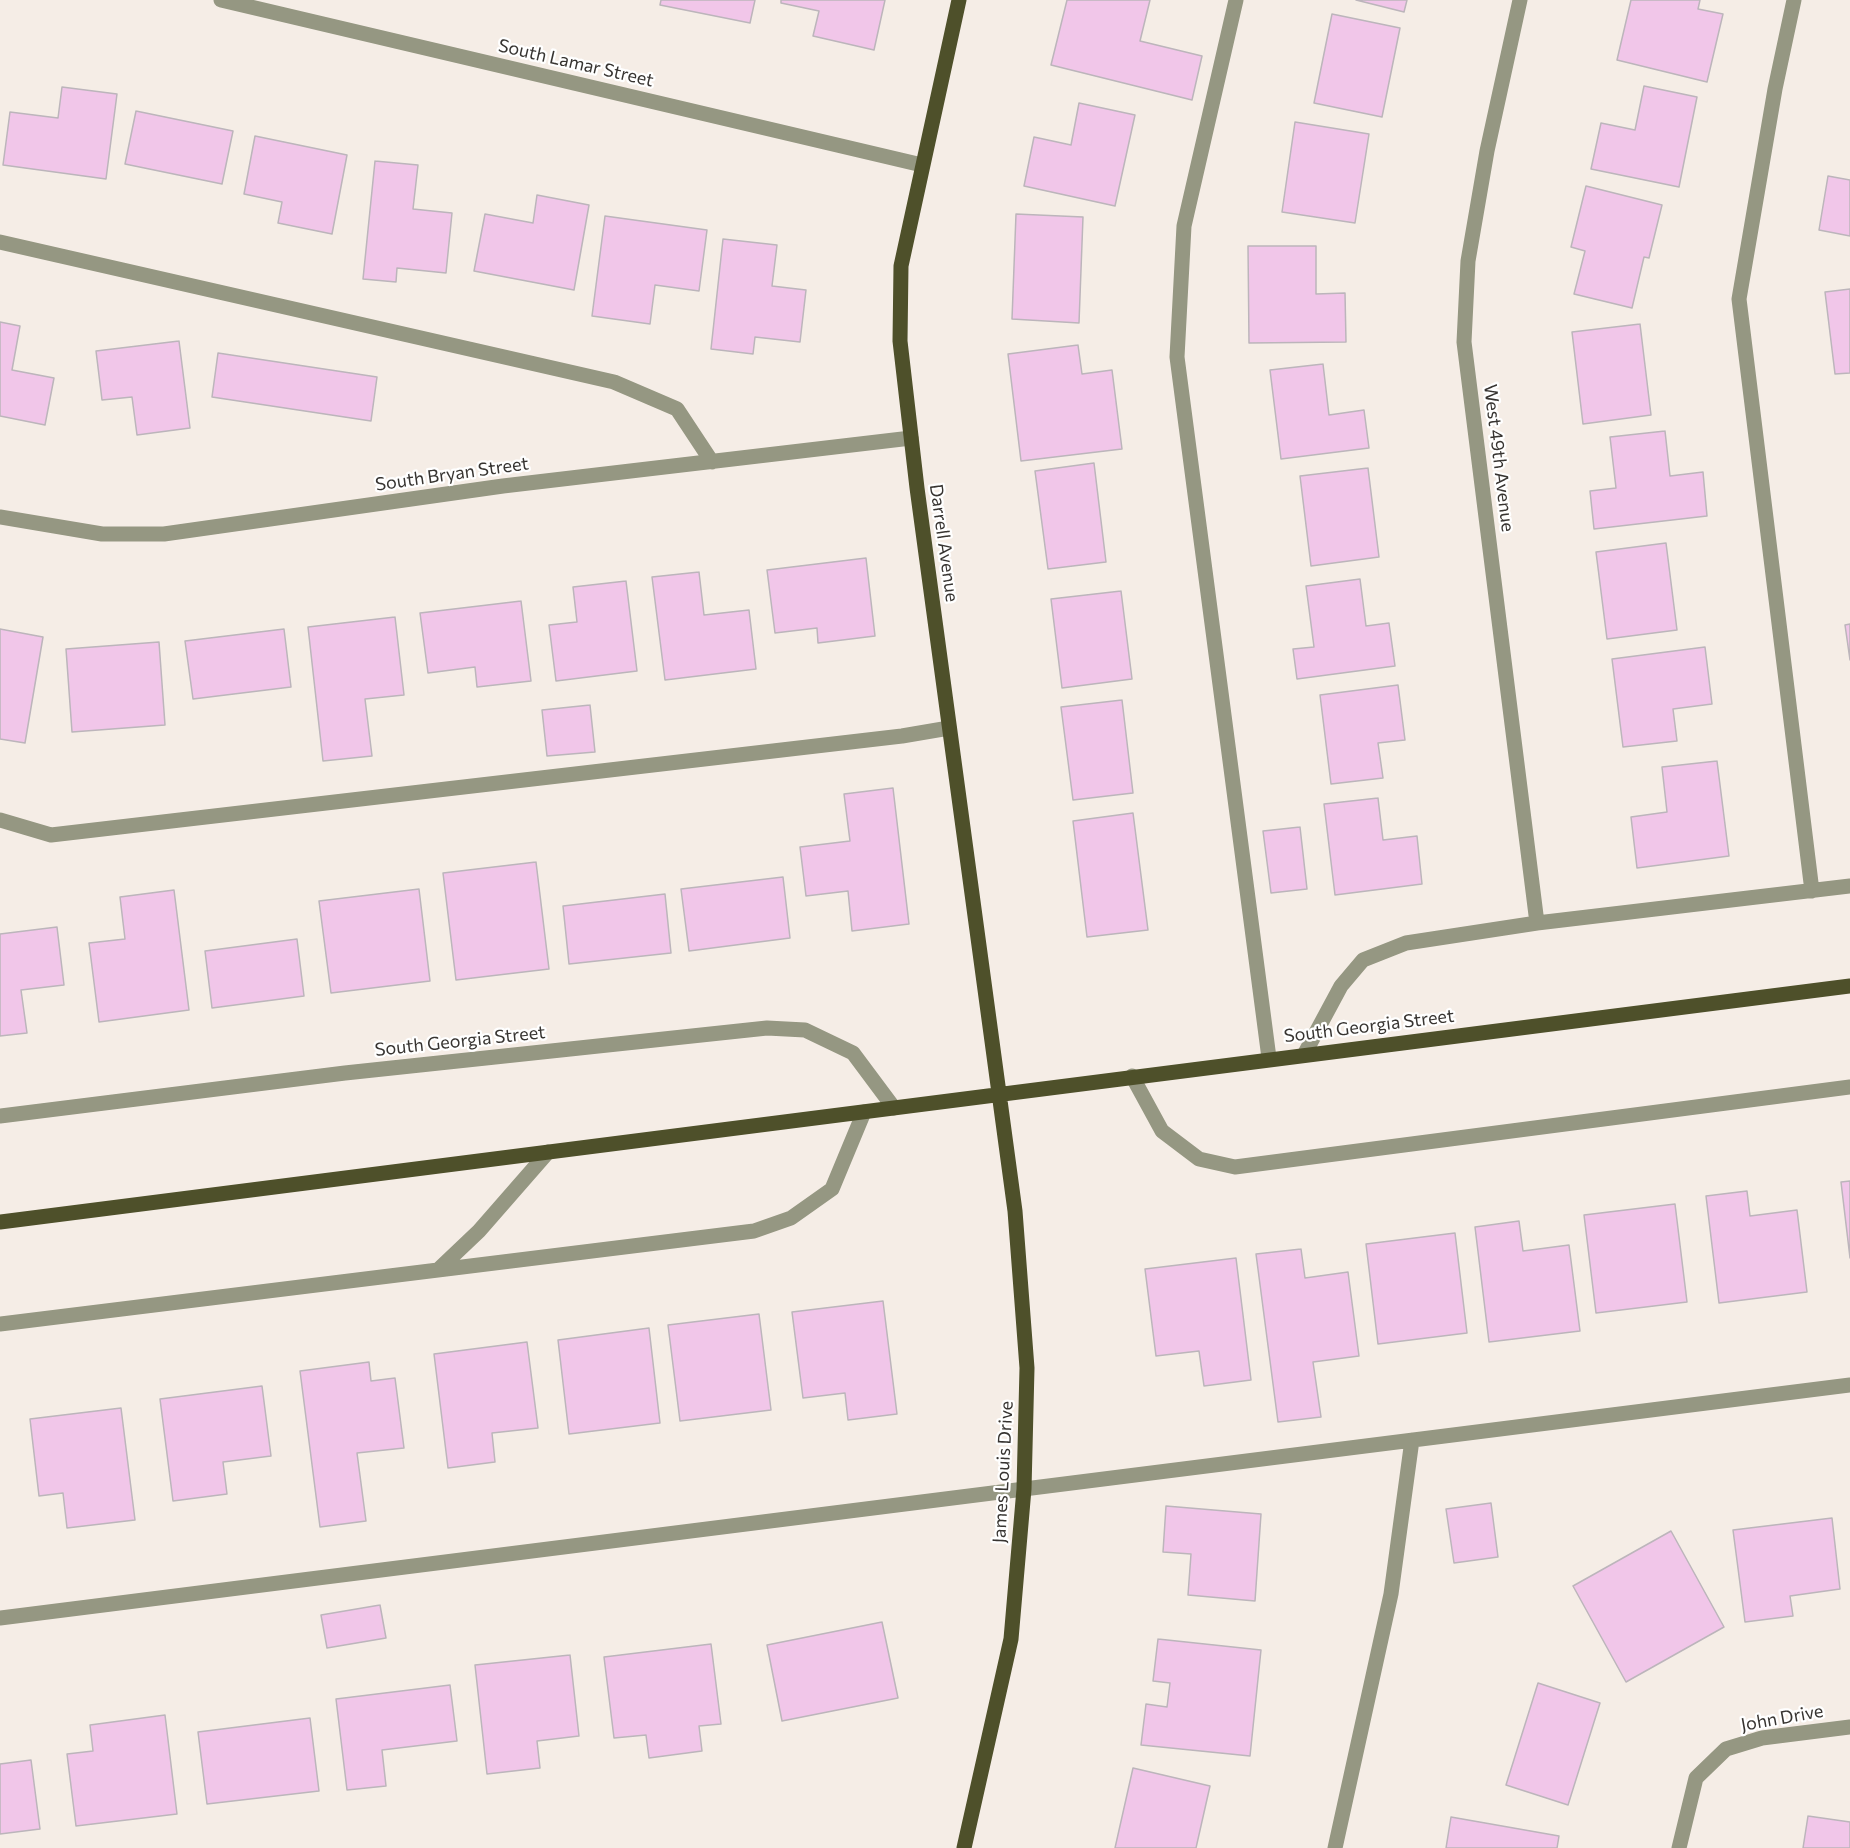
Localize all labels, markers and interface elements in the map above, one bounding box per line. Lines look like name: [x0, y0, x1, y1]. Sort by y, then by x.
street label: South Lamar Street: [496, 35, 656, 91]
street label: West 49th Avenue: [1479, 383, 1519, 533]
street label: South Bryan Street: [374, 453, 530, 495]
street label: Darrell Avenue: [925, 483, 963, 603]
street label: South Georgia Street: [1283, 1005, 1455, 1047]
street label: South Georgia Street: [374, 1021, 546, 1061]
street label: James Louis Drive: [988, 1400, 1018, 1544]
street label: John Drive: [1739, 1700, 1825, 1736]

